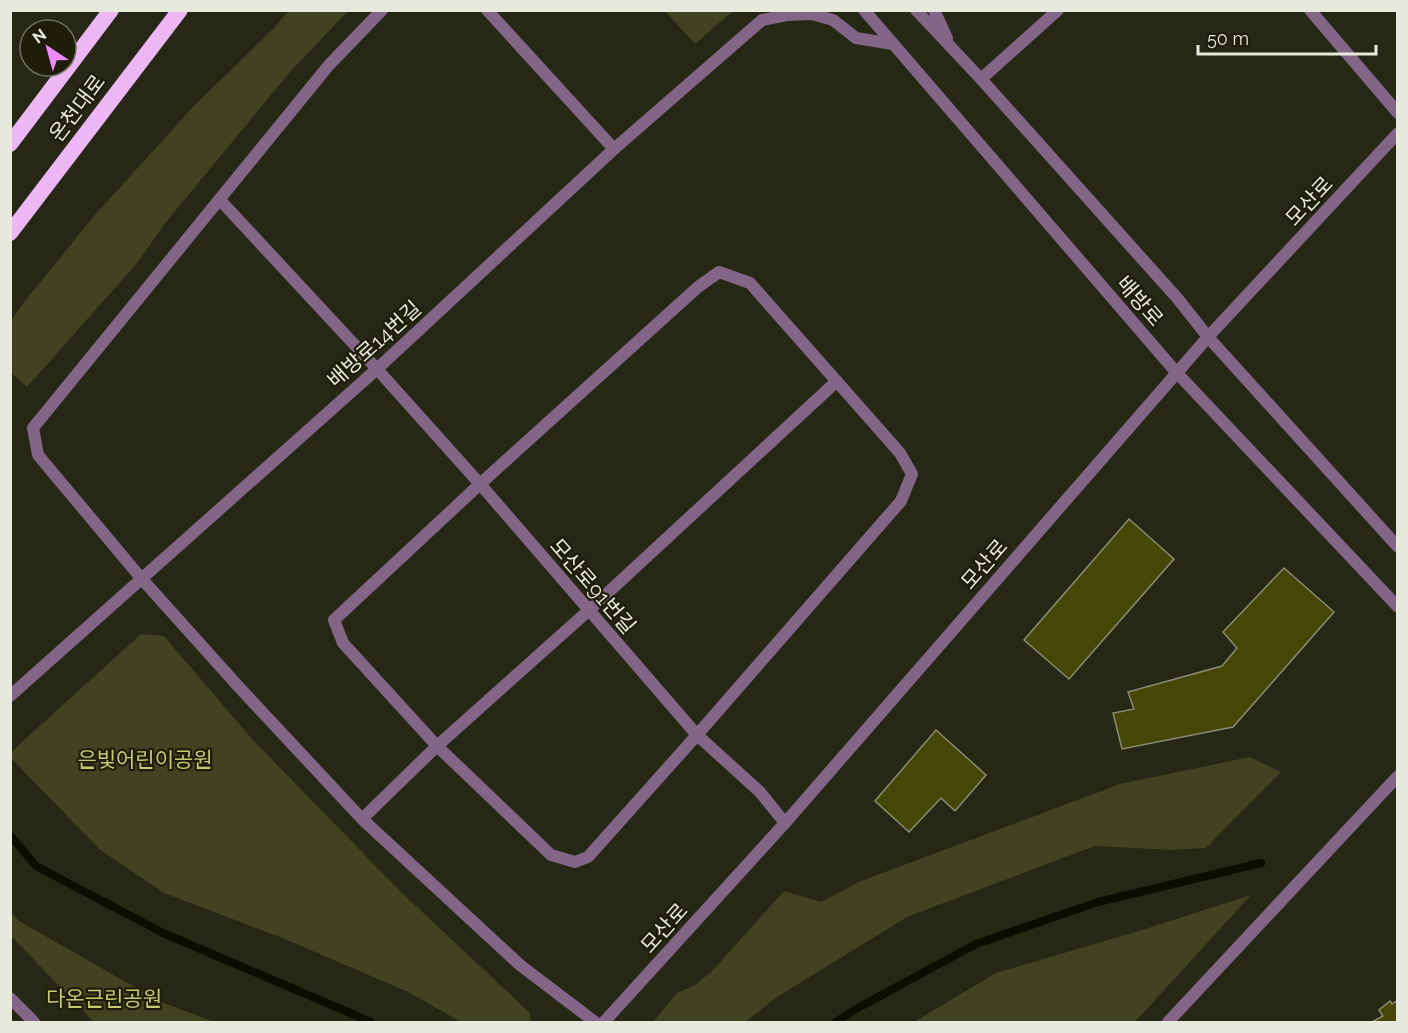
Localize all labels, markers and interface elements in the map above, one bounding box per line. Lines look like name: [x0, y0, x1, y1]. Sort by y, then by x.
north arrow: [18, 18, 78, 78]
scale bar: [1198, 18, 1376, 56]
text: N: [29, 25, 50, 48]
text: 50 m: [1207, 28, 1249, 49]
street label: 온천대로: [44, 70, 110, 146]
street label: 모산로: [1280, 171, 1338, 231]
street label: 배방로: [1112, 271, 1168, 331]
street label: 배방로14번길: [322, 296, 426, 392]
street label: 모산로91번길: [545, 533, 641, 639]
street label: 모산로: [956, 534, 1012, 594]
park label: 은빛어린이공원: [77, 747, 213, 772]
street label: 모산로: [635, 898, 693, 958]
park label: 다온근린공원: [46, 986, 162, 1011]

